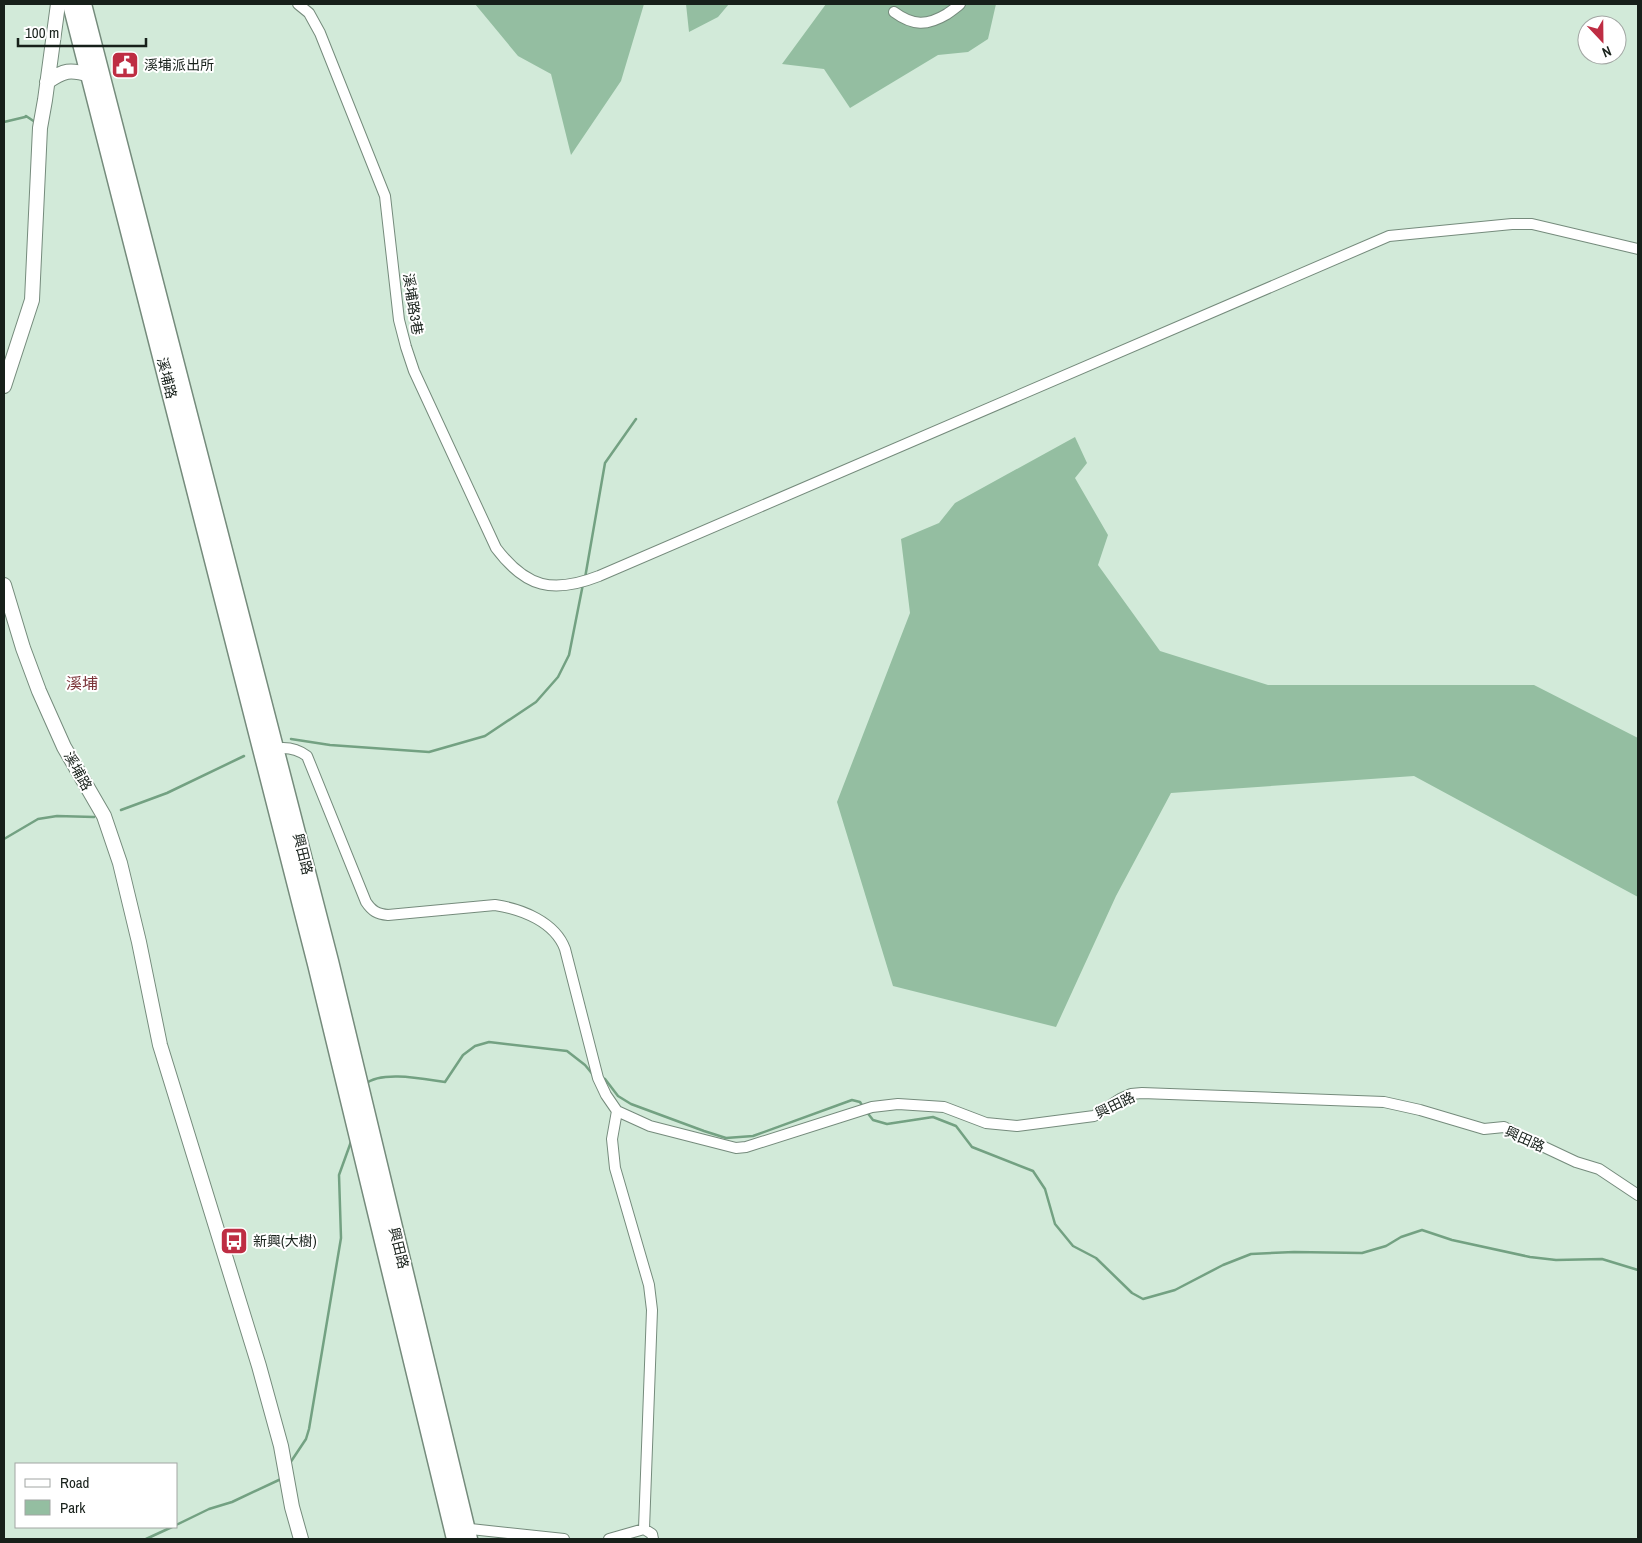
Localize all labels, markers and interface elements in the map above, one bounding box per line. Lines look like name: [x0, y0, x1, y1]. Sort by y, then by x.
scale bar: [18, 15, 145, 47]
north arrow: [1577, 15, 1627, 65]
text: 100 m: [25, 22, 59, 43]
text: N: [1600, 42, 1614, 62]
public building icon: 溪埔派出所: [110, 50, 140, 80]
place label: 溪埔派出所: [144, 56, 214, 74]
street label: 溪埔路3巷: [399, 272, 427, 336]
street label: 溪埔路: [153, 355, 181, 401]
district label: 溪埔: [66, 672, 98, 694]
street label: 溪埔路: [60, 748, 96, 794]
street label: 興田路: [289, 831, 317, 877]
street label: 興田路: [1092, 1088, 1138, 1122]
street label: 興田路: [1502, 1122, 1548, 1156]
street label: 興田路: [385, 1225, 413, 1271]
bus stop icon: 新興(大樹): [219, 1226, 249, 1256]
place label: 新興(大樹): [253, 1232, 317, 1250]
legend: [15, 1463, 178, 1528]
text: Road: [60, 1472, 89, 1493]
text: Park: [60, 1497, 86, 1518]

